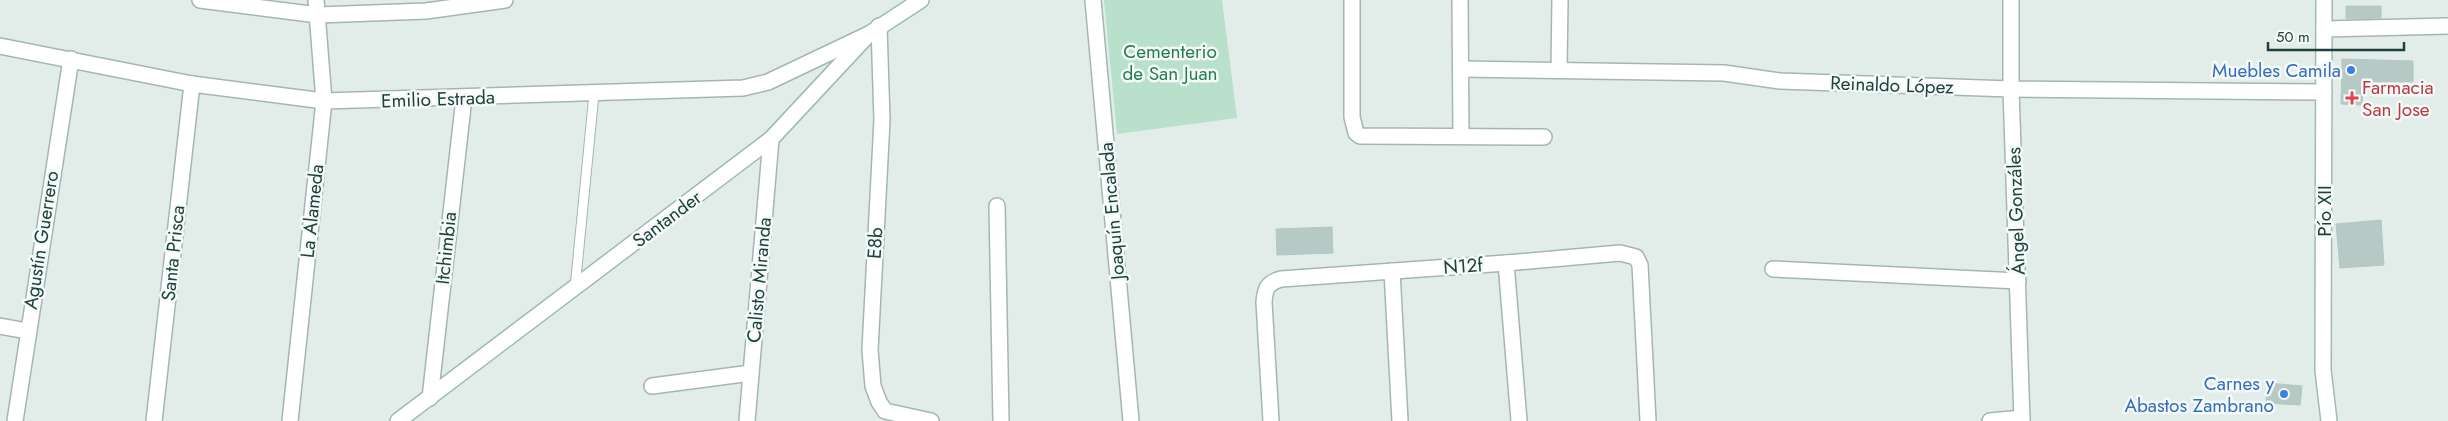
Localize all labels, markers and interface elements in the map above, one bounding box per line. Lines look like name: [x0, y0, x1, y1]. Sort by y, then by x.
scale bar: [2268, 20, 2404, 52]
text: 50 m: [2276, 26, 2310, 48]
park label: Cementerio de San Juan: [1122, 38, 1218, 87]
place label: Muebles Camila: [2212, 57, 2341, 84]
marker: Muebles Camila: [2345, 64, 2357, 76]
street label: Reinaldo López: [1830, 69, 1955, 101]
place label: Farmacia San Jose: [2362, 74, 2434, 123]
street label: Emilio Estrada: [381, 84, 495, 114]
marker: Farmacia San Jose: [2346, 92, 2358, 104]
street label: Joaquín Encalada: [1093, 141, 1132, 284]
street label: Ángel Gonzáles: [2000, 146, 2032, 275]
street label: La Alameda: [294, 163, 330, 259]
street label: Agustín Guerrero: [17, 169, 65, 311]
street label: Santander: [627, 184, 708, 254]
street label: Pío XII: [2311, 185, 2338, 237]
street label: Santa Prisca: [155, 204, 191, 302]
street label: Itchimbia: [429, 210, 463, 286]
street label: Calisto Miranda: [740, 216, 778, 344]
street label: E8b: [860, 226, 890, 260]
street label: N12f: [1442, 251, 1484, 281]
place label: Carnes y Abastos Zambrano: [2124, 370, 2275, 419]
marker: Carnes y Abastos Zambrano: [2278, 388, 2290, 400]

